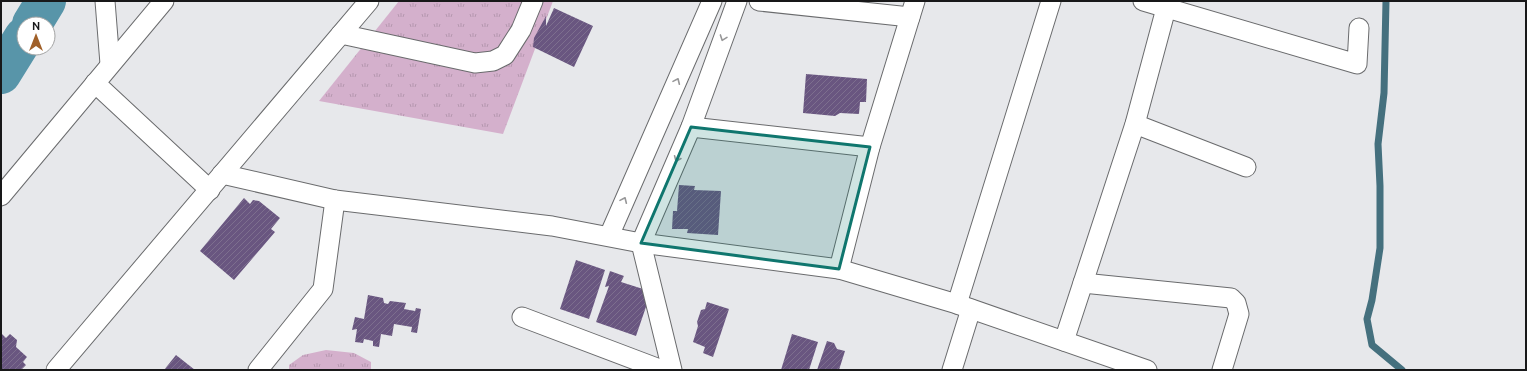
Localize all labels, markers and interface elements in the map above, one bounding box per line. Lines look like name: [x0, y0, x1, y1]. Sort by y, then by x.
north arrow: [16, 16, 56, 56]
text: N: [32, 20, 40, 32]
one-way arrow: [720, 34, 728, 41]
one-way arrow: [672, 78, 680, 85]
one-way arrow: [674, 156, 682, 163]
one-way arrow: [619, 197, 627, 205]

